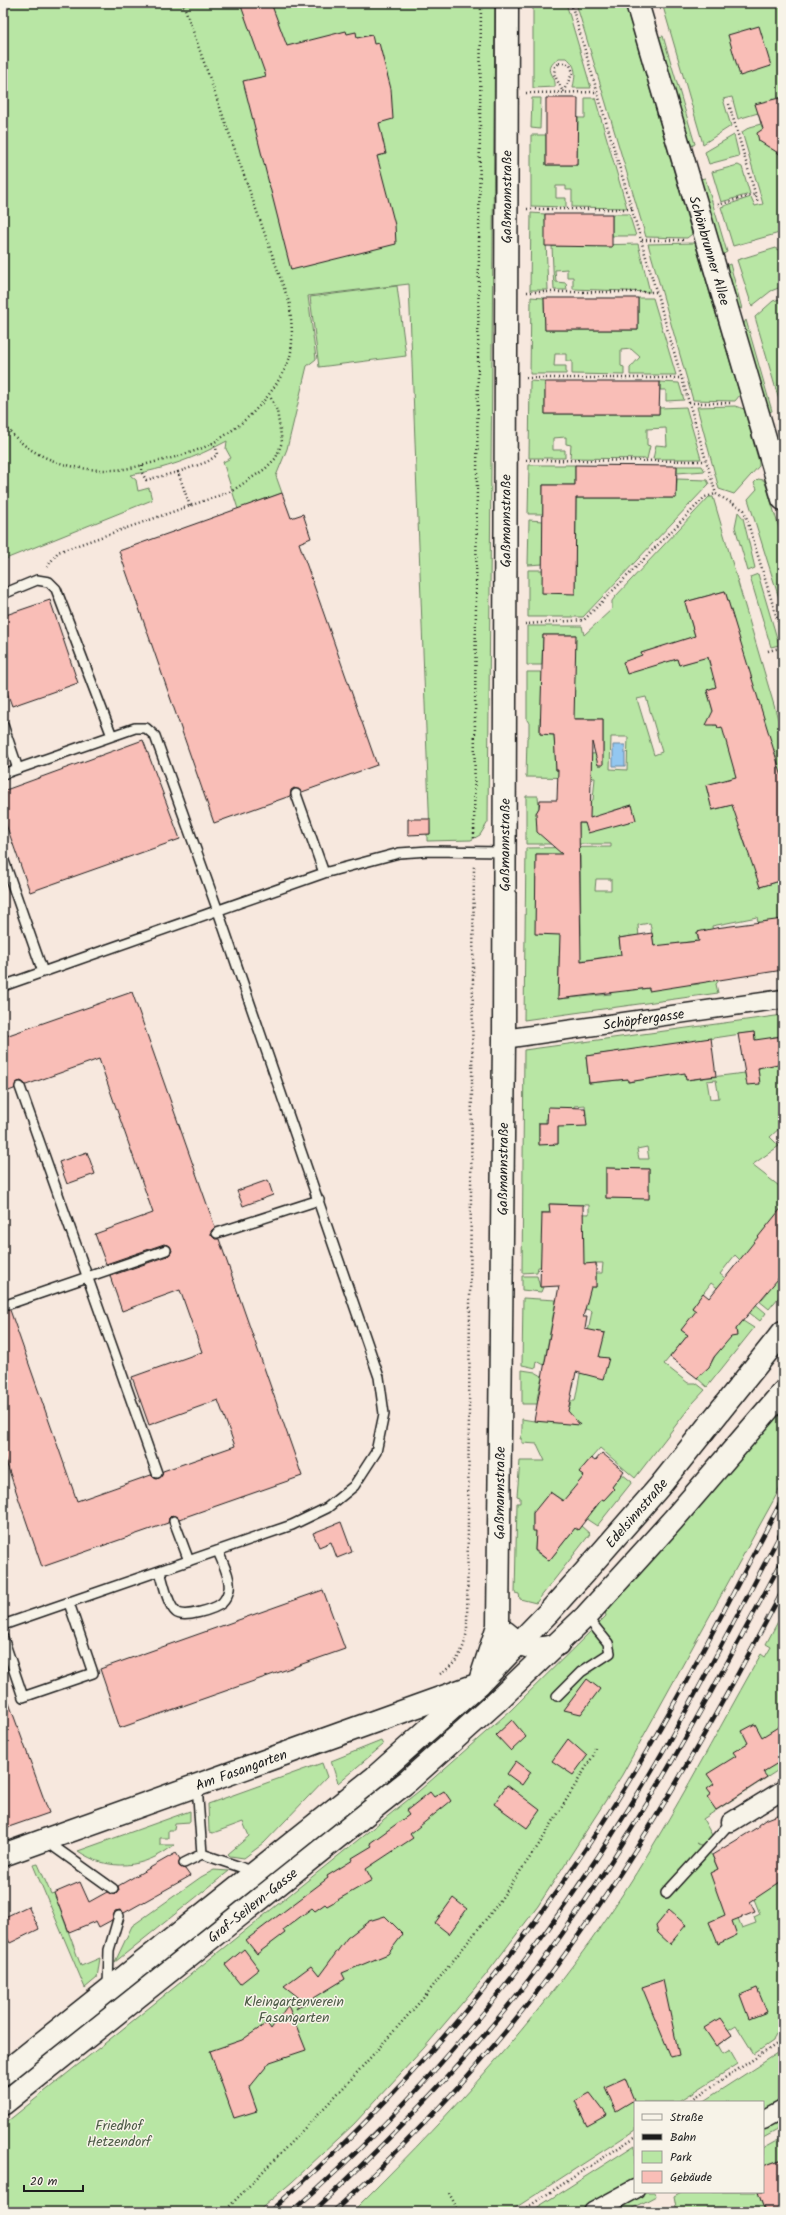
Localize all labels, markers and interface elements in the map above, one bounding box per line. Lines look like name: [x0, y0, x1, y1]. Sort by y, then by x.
street label: Gaßmannstraße: [496, 150, 519, 243]
street label: Schönbrunner Allee: [682, 193, 736, 309]
street label: Gaßmannstraße: [495, 474, 518, 567]
street label: Gaßmannstraße: [494, 798, 517, 891]
street label: Schöpfergasse: [602, 1003, 687, 1037]
street label: Gaßmannstraße: [492, 1121, 515, 1216]
street label: Gaßmannstraße: [489, 1445, 512, 1540]
street label: Edelsinnstraße: [600, 1473, 674, 1553]
street label: Am Fasangarten: [192, 1744, 290, 1797]
street label: Graf-Seilern-Gasse: [203, 1862, 303, 1949]
park label: Kleingartenverein Fasangarten: [244, 1991, 344, 2029]
legend: [634, 2101, 764, 2193]
text: Straße: [670, 2108, 704, 2127]
park label: Friedhof Hetzendorf: [87, 2115, 153, 2153]
text: Bahn: [670, 2128, 696, 2147]
text: Park: [670, 2148, 692, 2167]
scale bar: [24, 2167, 83, 2193]
text: Gebäude: [670, 2168, 712, 2187]
text: 20 m: [30, 2172, 58, 2191]

